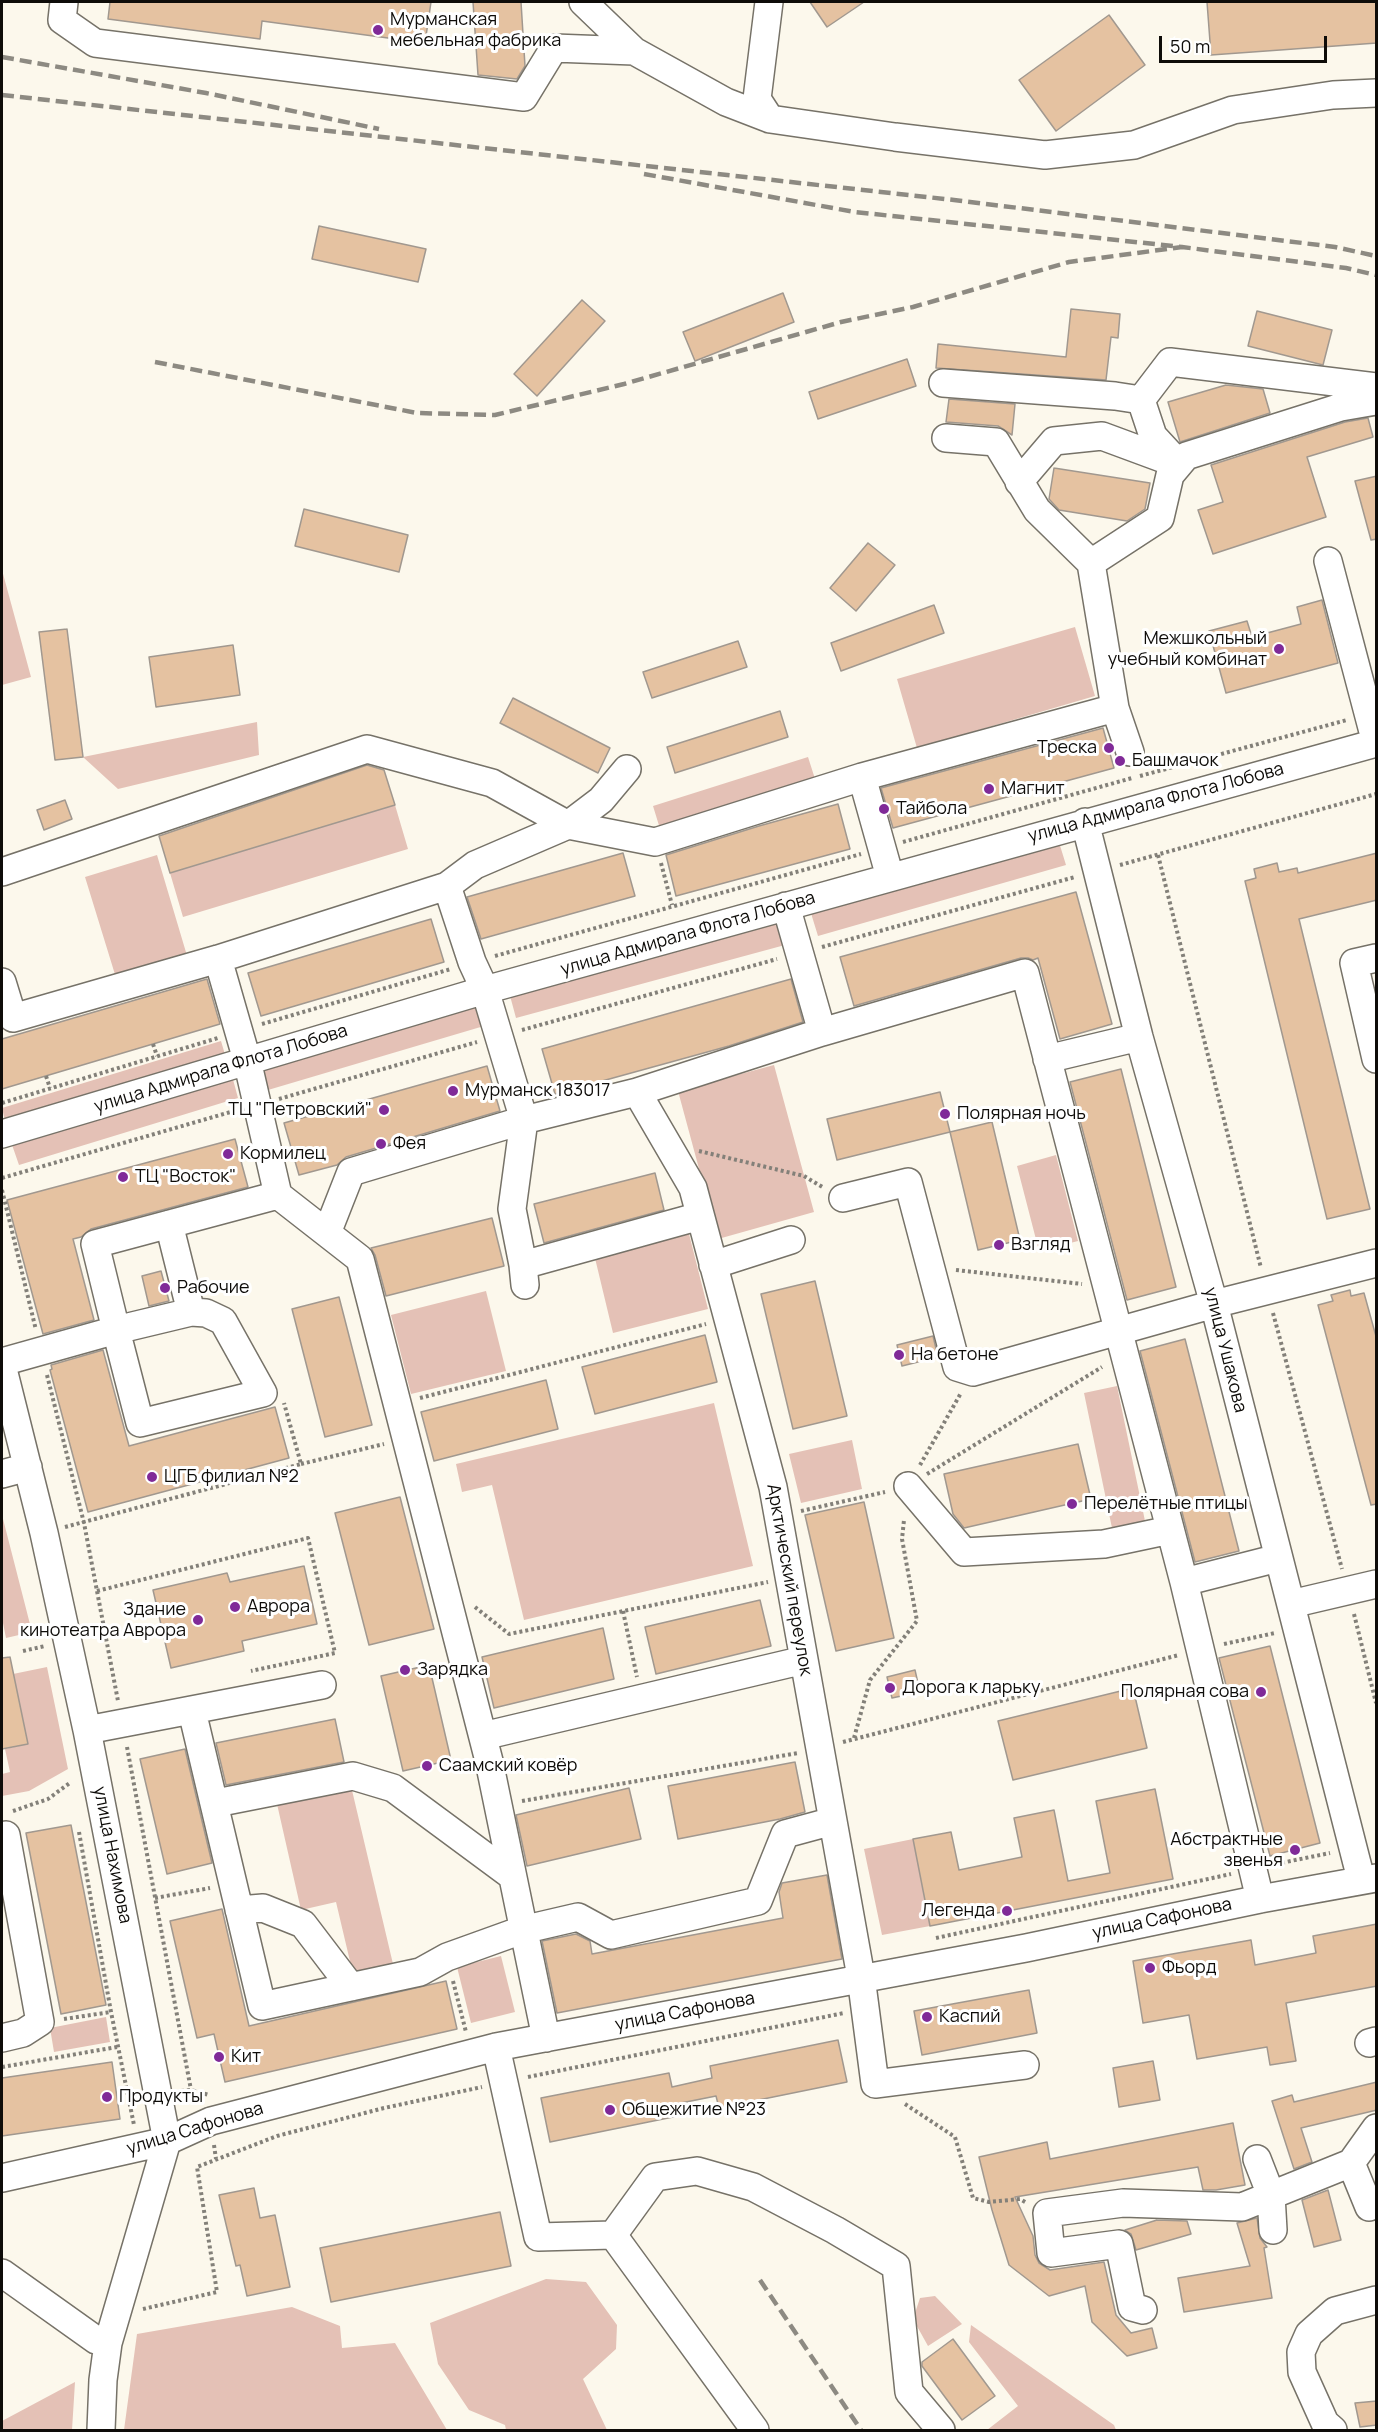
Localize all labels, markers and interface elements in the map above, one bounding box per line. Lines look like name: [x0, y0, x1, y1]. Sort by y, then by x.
place label: Мурманская мебельная фабрика: [390, 9, 561, 52]
marker: Мурманская мебельная фабрика: [371, 23, 385, 37]
scale bar: [1162, 24, 1330, 62]
text: 50 m: [1170, 34, 1210, 58]
place label: Межшкольный учебный комбинат: [1108, 628, 1267, 670]
marker: Межшкольный учебный комбинат: [1272, 642, 1286, 656]
place label: Треска: [1037, 737, 1097, 759]
marker: Треска: [1102, 741, 1116, 755]
place label: Башмачок: [1132, 750, 1218, 772]
marker: Башмачок: [1113, 754, 1127, 768]
street label: улица Адмирала Флота Лобова: [1026, 758, 1286, 848]
place label: Магнит: [1001, 778, 1064, 800]
marker: Магнит: [982, 782, 996, 796]
place label: Тайбола: [896, 798, 967, 820]
marker: Тайбола: [877, 802, 891, 816]
street label: улица Адмирала Флота Лобова: [558, 887, 818, 981]
street label: улица Адмирала Флота Лобова: [92, 1020, 350, 1118]
place label: Мурманск 183017: [465, 1080, 610, 1102]
marker: Мурманск 183017: [446, 1084, 460, 1098]
place label: ТЦ "Петровский": [228, 1099, 372, 1121]
marker: ТЦ "Петровский": [377, 1103, 391, 1117]
place label: Полярная ночь: [957, 1103, 1086, 1125]
marker: Полярная ночь: [938, 1107, 952, 1121]
place label: Фея: [393, 1133, 426, 1155]
marker: Фея: [374, 1137, 388, 1151]
place label: Кормилец: [240, 1143, 326, 1165]
marker: Кормилец: [221, 1147, 235, 1161]
place label: ТЦ "Восток": [135, 1166, 236, 1188]
marker: ТЦ "Восток": [116, 1170, 130, 1184]
place label: Взгляд: [1011, 1234, 1070, 1256]
marker: Взгляд: [992, 1238, 1006, 1252]
place label: Рабочие: [177, 1277, 250, 1299]
marker: Рабочие: [158, 1281, 172, 1295]
street label: улица Ушакова: [1199, 1285, 1251, 1415]
place label: На бетоне: [911, 1344, 999, 1366]
marker: На бетоне: [892, 1348, 906, 1362]
place label: ЦГБ филиал №2: [164, 1466, 299, 1488]
marker: ЦГБ филиал №2: [145, 1470, 159, 1484]
street label: Арктический переулок: [761, 1482, 817, 1678]
place label: Перелётные птицы: [1084, 1493, 1248, 1515]
marker: Перелётные птицы: [1065, 1497, 1079, 1511]
place label: Аврора: [247, 1596, 310, 1618]
place label: Здание кинотеатра Аврора: [20, 1599, 186, 1642]
marker: Аврора: [228, 1600, 242, 1614]
marker: Здание кинотеатра Аврора: [191, 1613, 205, 1627]
place label: Зарядка: [417, 1659, 488, 1681]
marker: Зарядка: [398, 1663, 412, 1677]
place label: Дорога к ларьку: [902, 1677, 1040, 1699]
marker: Дорога к ларьку: [883, 1681, 897, 1695]
place label: Полярная сова: [1121, 1681, 1249, 1703]
marker: Полярная сова: [1254, 1685, 1268, 1699]
place label: Саамский ковёр: [439, 1755, 578, 1777]
marker: Саамский ковёр: [420, 1759, 434, 1773]
street label: улица Нахимова: [88, 1785, 136, 1925]
place label: Абстрактные звенья: [1170, 1829, 1283, 1872]
marker: Абстрактные звенья: [1288, 1843, 1302, 1857]
street label: улица Сафонова: [1090, 1894, 1234, 1944]
place label: Легенда: [922, 1900, 995, 1922]
marker: Легенда: [1000, 1904, 1014, 1918]
place label: Фьорд: [1162, 1957, 1216, 1979]
marker: Фьорд: [1143, 1961, 1157, 1975]
street label: улица Сафонова: [613, 1988, 757, 2036]
place label: Каспий: [939, 2006, 1000, 2028]
marker: Каспий: [920, 2010, 934, 2024]
place label: Кит: [231, 2046, 261, 2068]
marker: Кит: [212, 2050, 226, 2064]
place label: Продукты: [119, 2086, 203, 2108]
marker: Продукты: [100, 2090, 114, 2104]
street label: улица Сафонова: [124, 2098, 266, 2160]
place label: Общежитие №23: [622, 2099, 766, 2121]
marker: Общежитие №23: [603, 2103, 617, 2117]

